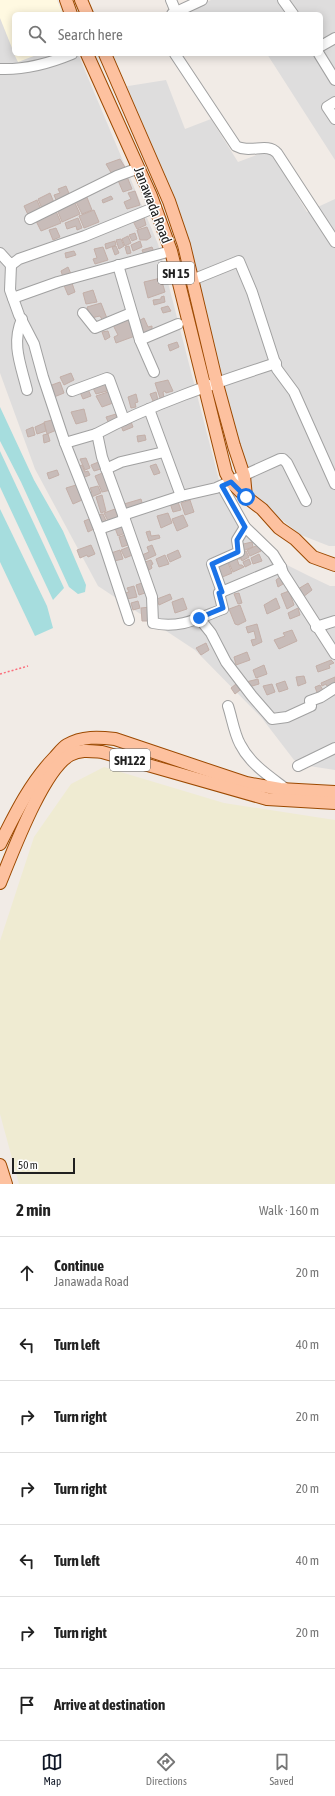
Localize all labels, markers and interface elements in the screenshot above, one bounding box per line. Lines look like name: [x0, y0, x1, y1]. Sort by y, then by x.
search box: [12, 12, 323, 56]
icon: search: [26, 23, 48, 45]
text: Search here: [58, 26, 123, 43]
street label: Janawada Road: [131, 164, 175, 246]
road number: SH 15: [158, 262, 194, 284]
route start: [237, 488, 255, 506]
route end: [190, 609, 208, 627]
road number: SH122: [110, 749, 150, 771]
scale bar: [12, 1156, 75, 1175]
text: 50 m: [18, 1159, 38, 1171]
text: 2 min: [16, 1200, 51, 1220]
text: Walk · 160 m: [259, 1203, 319, 1218]
text: Continue: [54, 1257, 104, 1274]
icon: ahead: [16, 1262, 38, 1284]
text: 20 m: [296, 1265, 319, 1280]
text: Janawada Road: [54, 1274, 129, 1289]
icon: left: [16, 1334, 38, 1356]
text: Turn left: [54, 1336, 100, 1353]
text: 40 m: [296, 1337, 319, 1352]
icon: right: [16, 1406, 38, 1428]
text: Turn right: [54, 1408, 107, 1425]
text: 20 m: [296, 1409, 319, 1424]
icon: right: [16, 1478, 38, 1500]
text: Turn right: [54, 1480, 107, 1497]
text: 20 m: [296, 1481, 319, 1496]
icon: left: [16, 1550, 38, 1572]
text: Turn left: [54, 1552, 100, 1569]
text: 40 m: [296, 1553, 319, 1568]
icon: right: [16, 1622, 38, 1644]
text: Turn right: [54, 1624, 107, 1641]
text: 20 m: [296, 1625, 319, 1640]
icon: arrive: [16, 1694, 38, 1716]
text: Arrive at destination: [54, 1696, 165, 1713]
tab: Map: [41, 1751, 63, 1787]
tab: Directions: [146, 1751, 187, 1787]
tab: Saved: [269, 1751, 294, 1787]

